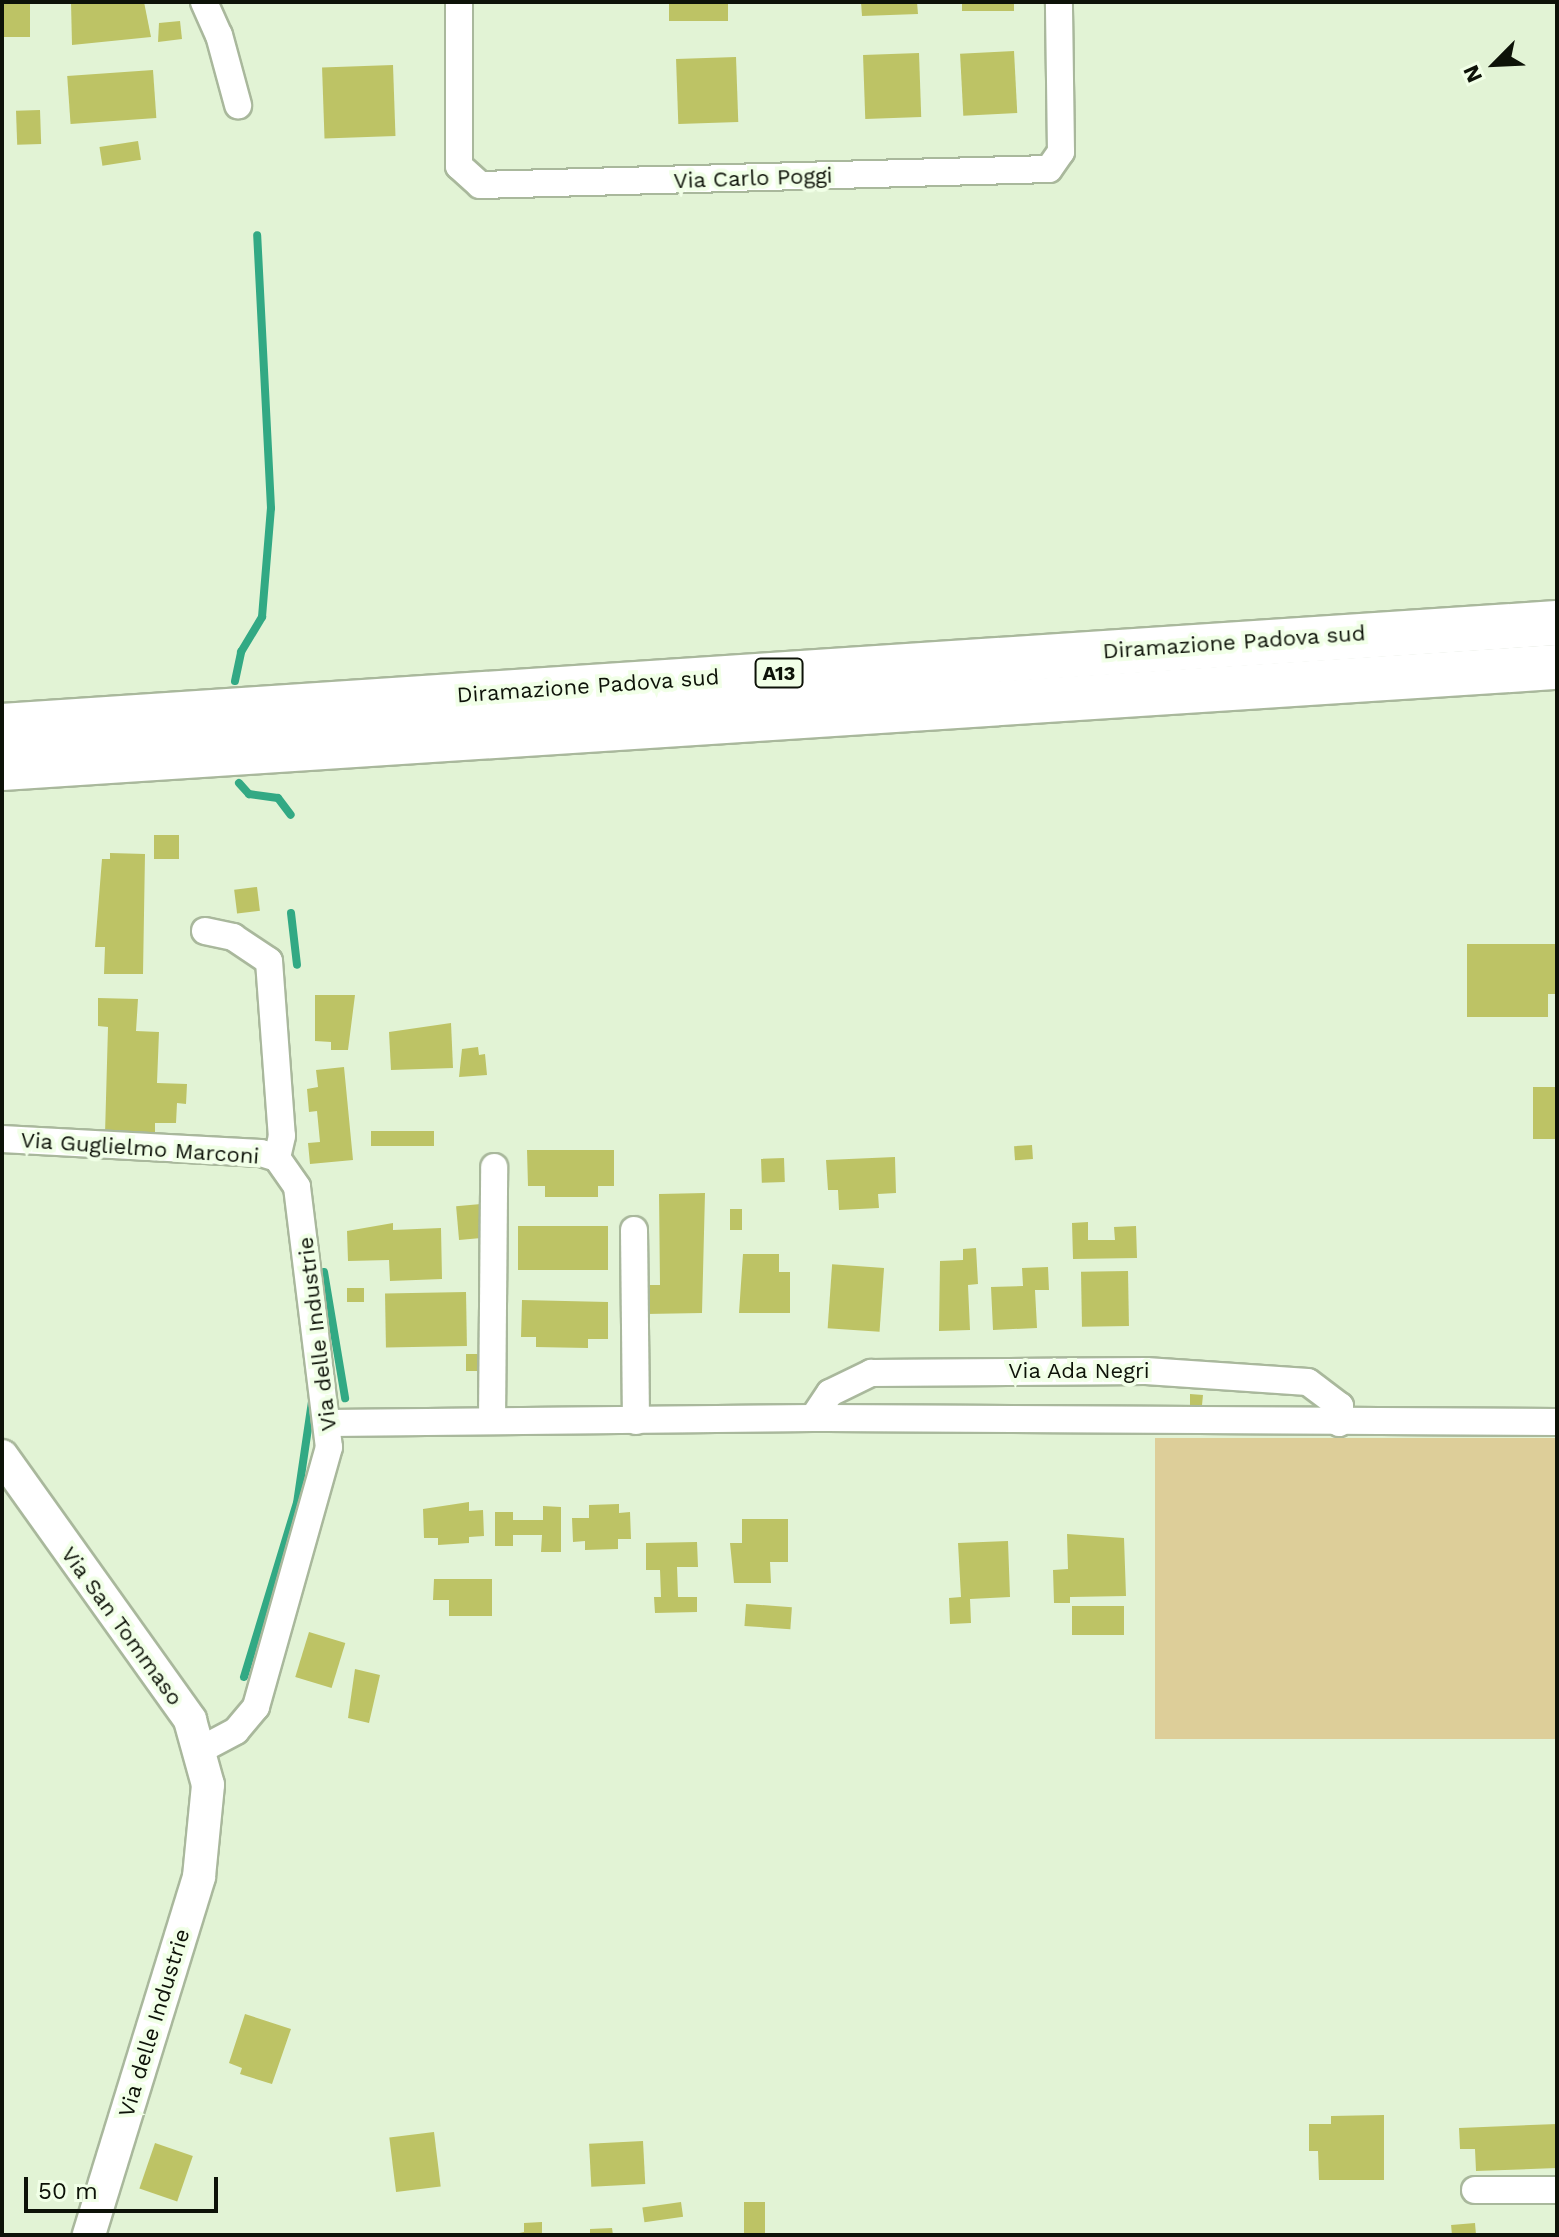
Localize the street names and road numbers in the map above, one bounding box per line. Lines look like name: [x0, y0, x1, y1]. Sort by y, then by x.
street label: Via Carlo Poggi: [673, 162, 833, 194]
street label: Diramazione Padova sud: [1102, 620, 1366, 664]
road number: A13: [753, 657, 805, 689]
street label: Diramazione Padova sud: [456, 664, 720, 708]
street label: Via Guglielmo Marconi: [20, 1126, 260, 1170]
street label: Via delle Industrie: [292, 1235, 342, 1433]
street label: Via Ada Negri: [1007, 1358, 1151, 1384]
street label: Via San Tommaso: [55, 1541, 189, 1711]
street label: Via delle Industrie: [113, 1925, 195, 2121]

